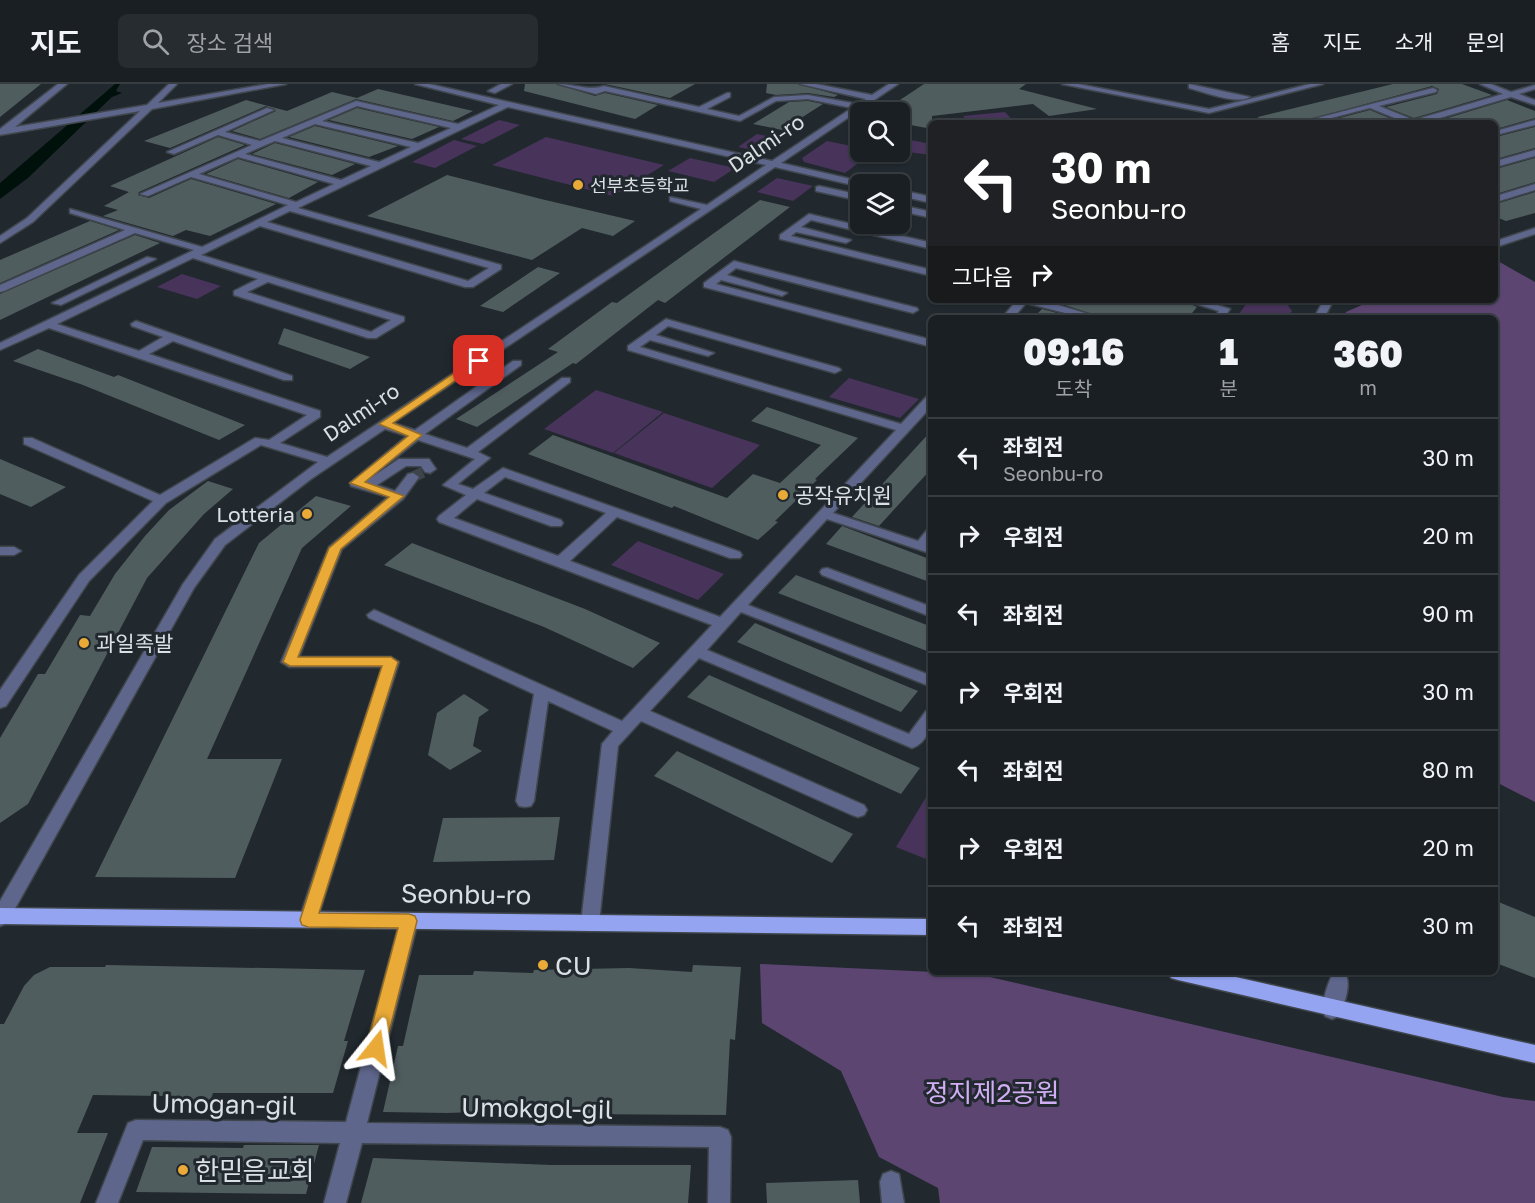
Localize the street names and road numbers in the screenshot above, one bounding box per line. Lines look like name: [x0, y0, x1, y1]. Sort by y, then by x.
street label: Dalmi-ro: [723, 108, 809, 178]
street label: Dalmi-ro: [318, 377, 404, 447]
street label: Seonbu-ro: [401, 877, 531, 911]
street label: Umogan-gil: [151, 1087, 297, 1121]
street label: Umokgol-gil: [461, 1091, 613, 1125]

